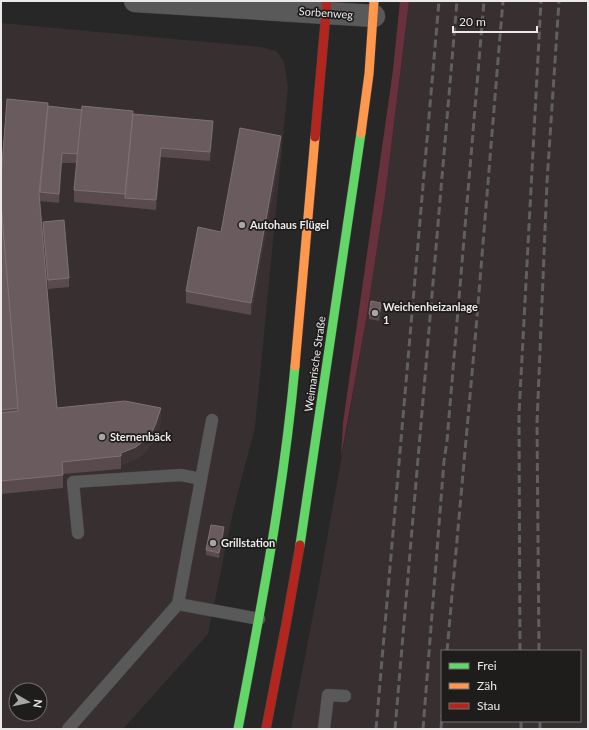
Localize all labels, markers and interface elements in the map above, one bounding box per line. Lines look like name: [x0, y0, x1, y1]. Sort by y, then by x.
street label: Sorbenweg: [298, 4, 354, 21]
scale bar: [453, 8, 537, 34]
text: 20 m: [459, 14, 486, 29]
place label: Autohaus Flügel: [249, 218, 329, 231]
marker: Autohaus Flügel: [237, 220, 247, 230]
place label: Weichenheizanlage 1: [383, 300, 478, 326]
marker: Weichenheizanlage 1: [370, 308, 380, 318]
street label: Weimarische Straße: [301, 315, 328, 413]
place label: Sternenbäck: [110, 430, 171, 443]
marker: Sternenbäck: [97, 432, 107, 442]
place label: Grillstation: [221, 536, 275, 549]
marker: Grillstation: [208, 538, 218, 548]
legend: [441, 650, 581, 722]
text: Frei: [477, 658, 497, 673]
text: Zäh: [477, 678, 497, 693]
north arrow: [8, 682, 48, 722]
text: N: [31, 698, 45, 709]
text: Stau: [477, 698, 500, 713]

